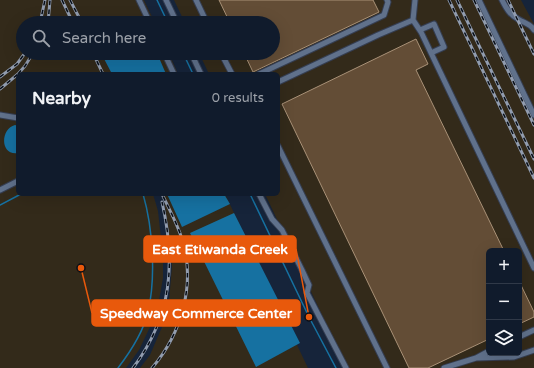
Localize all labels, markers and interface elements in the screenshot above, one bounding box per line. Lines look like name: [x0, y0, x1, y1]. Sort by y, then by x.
search box: [16, 16, 280, 60]
icon: search: [30, 27, 52, 49]
text: Search here: [62, 29, 146, 47]
text: Nearby: [32, 88, 91, 109]
text: 0 results: [212, 90, 264, 106]
callout: East Etiwanda Creek: [144, 236, 296, 262]
text: East Etiwanda Creek: [152, 241, 288, 258]
map controls: [486, 248, 522, 356]
button: +: [486, 248, 522, 284]
button: −: [486, 284, 522, 320]
callout: Speedway Commerce Center: [92, 300, 300, 326]
text: Speedway Commerce Center: [100, 305, 293, 322]
button: layers: [486, 320, 522, 356]

